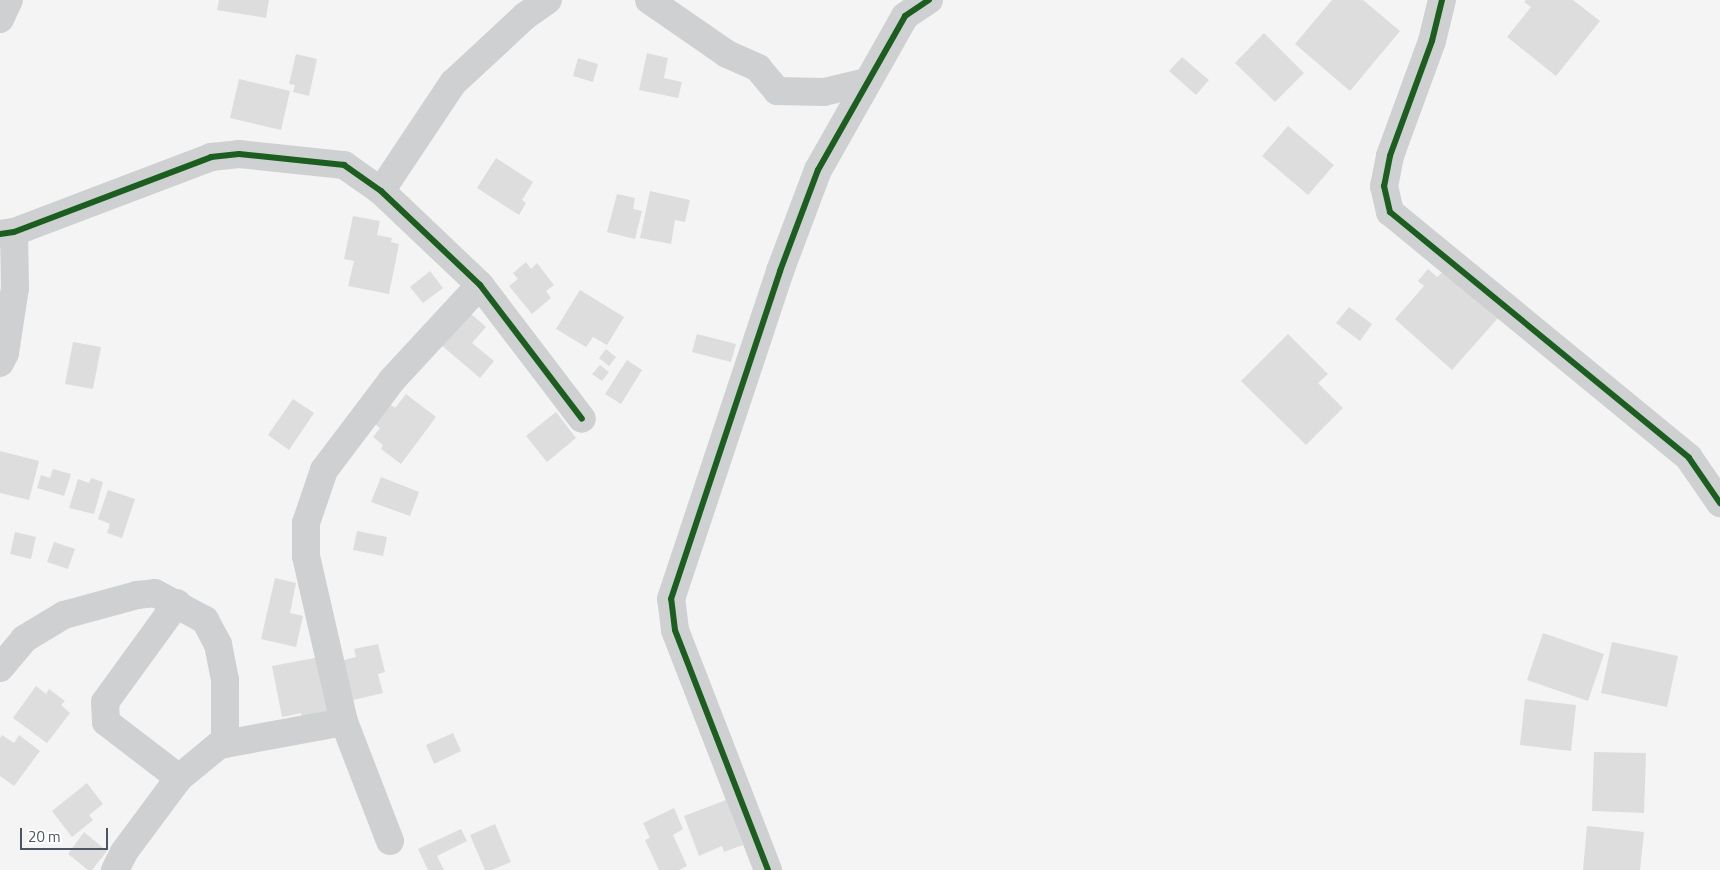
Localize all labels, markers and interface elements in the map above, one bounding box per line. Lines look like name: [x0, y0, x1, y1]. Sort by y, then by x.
scale bar: [22, 818, 110, 850]
text: 20 m: [28, 825, 61, 848]

